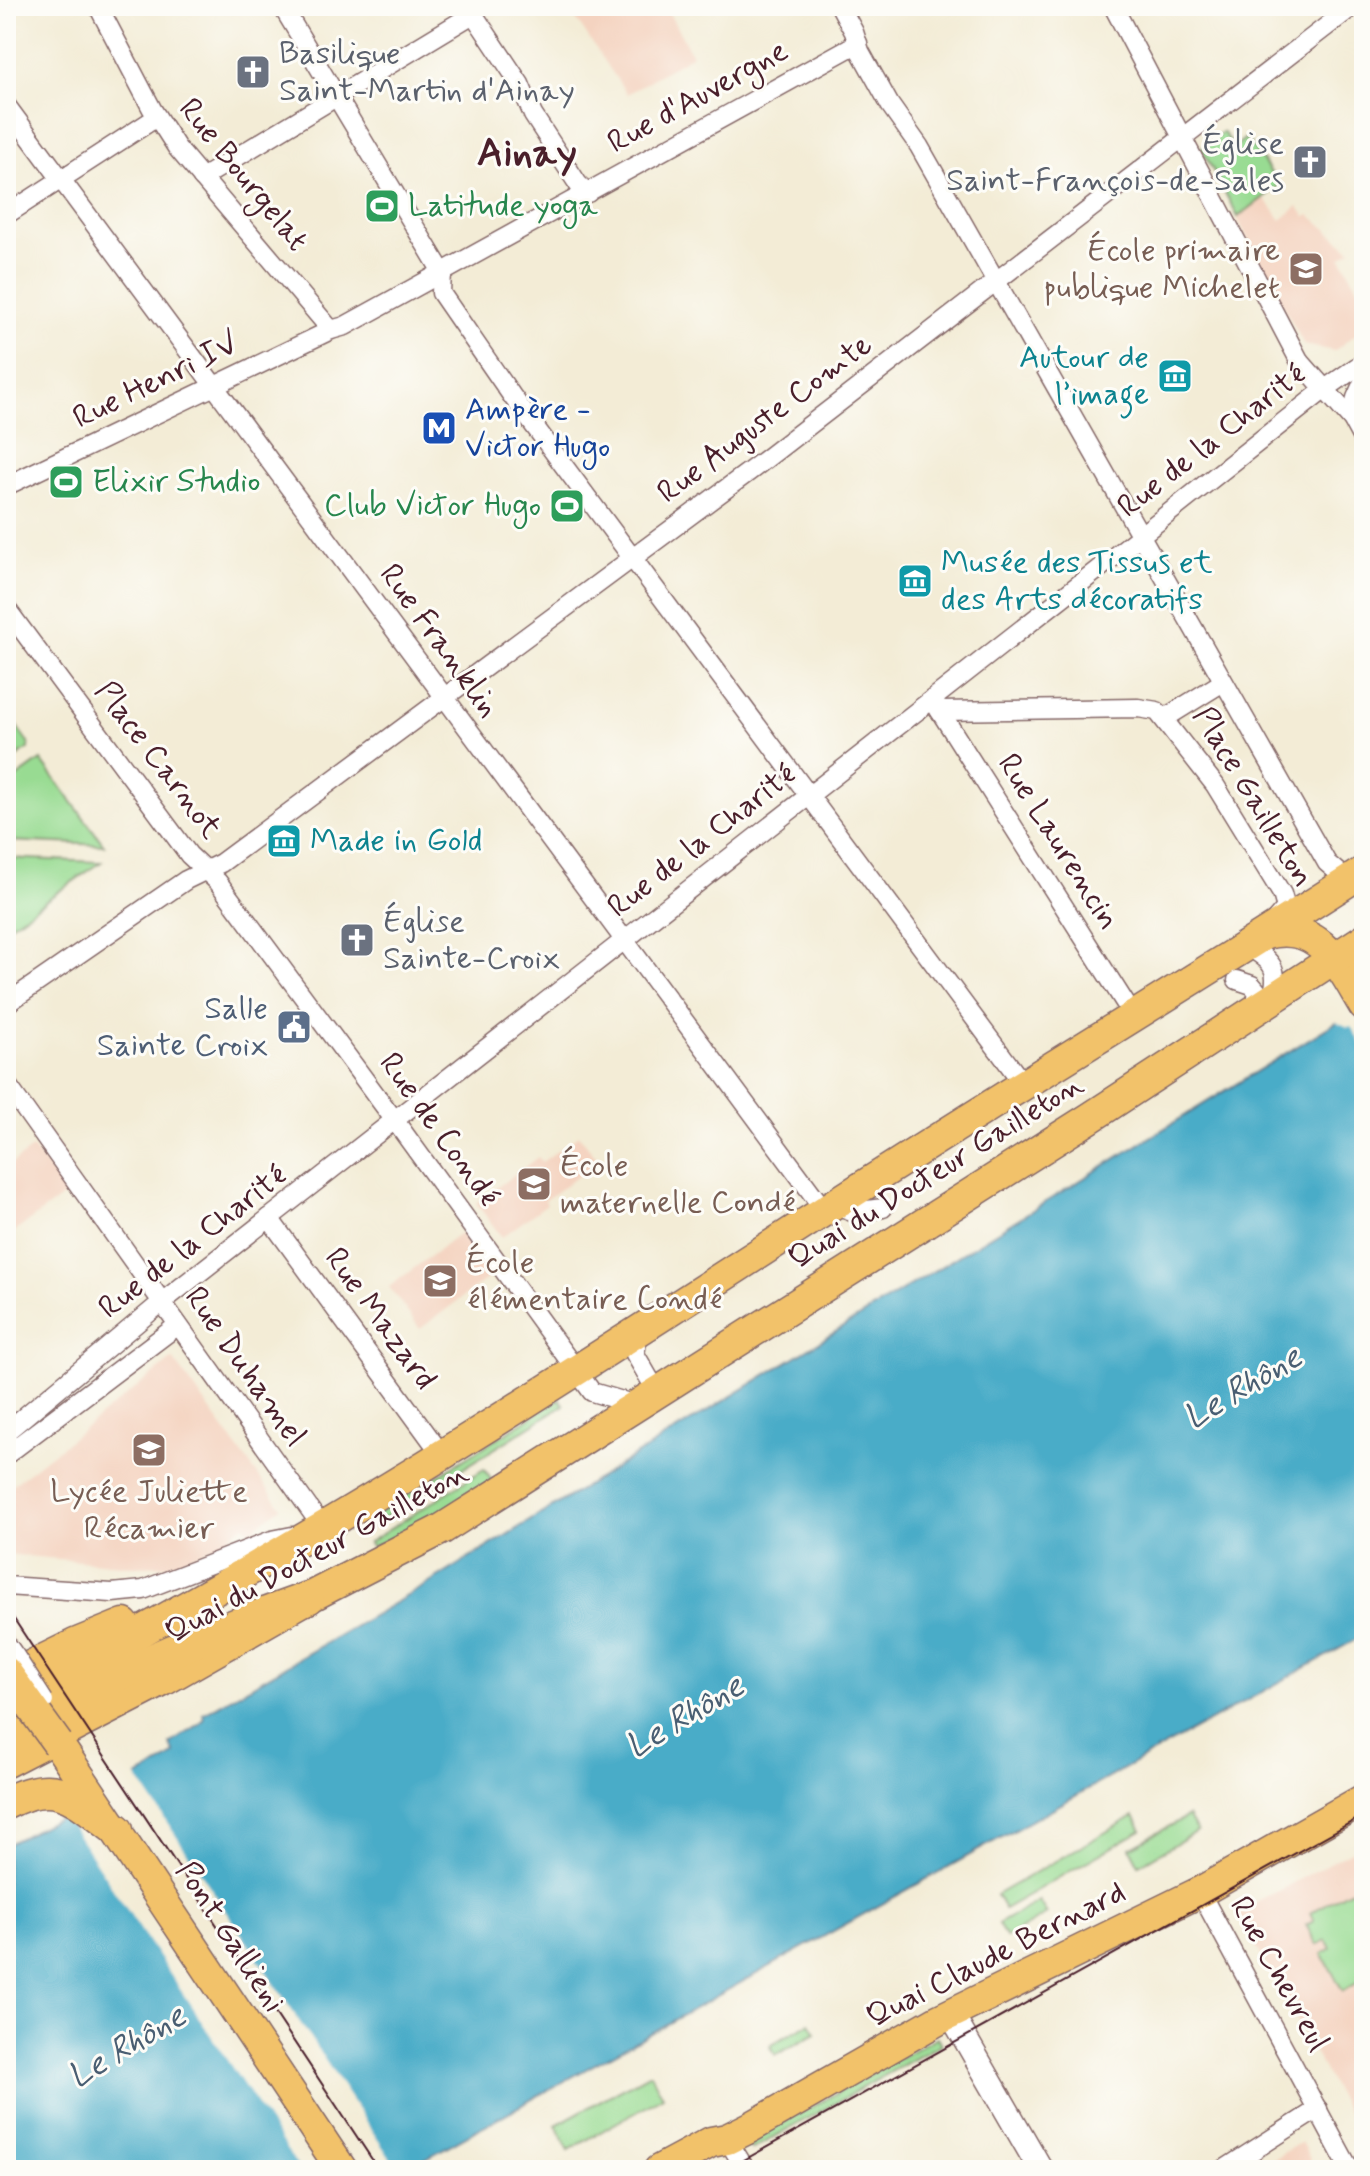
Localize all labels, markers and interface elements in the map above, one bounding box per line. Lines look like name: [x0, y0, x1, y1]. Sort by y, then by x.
street label: Rue d'Auvergne: [600, 30, 797, 166]
place label: Basilique Saint-Martin d'Ainay: [279, 33, 575, 112]
church icon: Basilique Saint-Martin d'Ainay: [234, 53, 272, 91]
street label: Rue Bourgelat: [167, 90, 318, 262]
place label: Église Saint-François-de-Sales: [946, 123, 1284, 202]
district label: Ainay: [477, 128, 577, 180]
church icon: Église Saint-François-de-Sales: [1291, 143, 1329, 181]
place label: Latitude yoga: [408, 185, 598, 229]
sports icon: Latitude yoga: [363, 187, 401, 225]
place label: École primaire publique Michelet: [1044, 230, 1280, 309]
school or university icon: École primaire publique Michelet: [1287, 250, 1325, 288]
street label: Rue Henri IV: [66, 323, 246, 439]
street label: Rue Auguste Comte: [649, 324, 881, 514]
place label: Autour de l’image: [1019, 337, 1149, 419]
street label: Rue de la Charité: [1109, 354, 1315, 528]
museum icon: Autour de l’image: [1156, 357, 1194, 395]
place label: Ampère - Victor Hugo: [465, 389, 610, 470]
metro station icon: Ampère - Victor Hugo: [420, 409, 458, 447]
place label: Elixir Studio: [92, 461, 260, 503]
sports icon: Elixir Studio: [47, 463, 85, 501]
place label: Club Victor Hugo: [324, 485, 541, 529]
sports icon: Club Victor Hugo: [548, 487, 586, 525]
place label: Musée des Tissus et des Arts décoratifs: [941, 542, 1213, 621]
street label: Rue Franklin: [369, 556, 509, 726]
museum icon: Musée des Tissus et des Arts décoratifs: [896, 562, 934, 600]
street label: Place Carnot: [85, 672, 231, 848]
street label: Place Gailleton: [1183, 699, 1323, 895]
street label: Rue Laurencin: [987, 746, 1129, 938]
street label: Rue de la Charité: [599, 754, 805, 928]
place label: Made in Gold: [310, 820, 482, 862]
museum icon: Made in Gold: [265, 822, 303, 860]
place label: Église Sainte-Croix: [383, 901, 560, 980]
church icon: Église Sainte-Croix: [338, 921, 376, 959]
place label: Salle Sainte Croix: [97, 988, 268, 1067]
public building icon: Salle Sainte Croix: [275, 1008, 313, 1046]
street label: Rue de Condé: [369, 1044, 509, 1216]
street label: Quai du Docteur Gailleton: [781, 1064, 1091, 1280]
place label: École maternelle Condé: [560, 1145, 796, 1224]
street label: Rue de la Charité: [90, 1155, 296, 1329]
school or university icon: École maternelle Condé: [515, 1165, 553, 1203]
street label: Rue Mazard: [314, 1239, 446, 1399]
place label: École élémentaire Condé: [466, 1242, 722, 1321]
school or university icon: École élémentaire Condé: [421, 1262, 459, 1300]
street label: Rue Duhamel: [174, 1278, 316, 1456]
water label: Le Rhône: [1176, 1335, 1311, 1441]
school or university icon: Lycée Juliette Récamier: [130, 1431, 168, 1469]
street label: Quai du Docteur Gailleton: [158, 1452, 476, 1654]
place label: Lycée Juliette Récamier: [50, 1471, 248, 1550]
water label: Le Rhône: [618, 1664, 753, 1770]
street label: Pont Gallieni: [165, 1853, 295, 2021]
street label: Quai Claude Bernard: [859, 1871, 1133, 2039]
street label: Rue Chevreul: [1219, 1889, 1339, 2059]
water label: Le Rhône: [60, 1994, 195, 2100]

